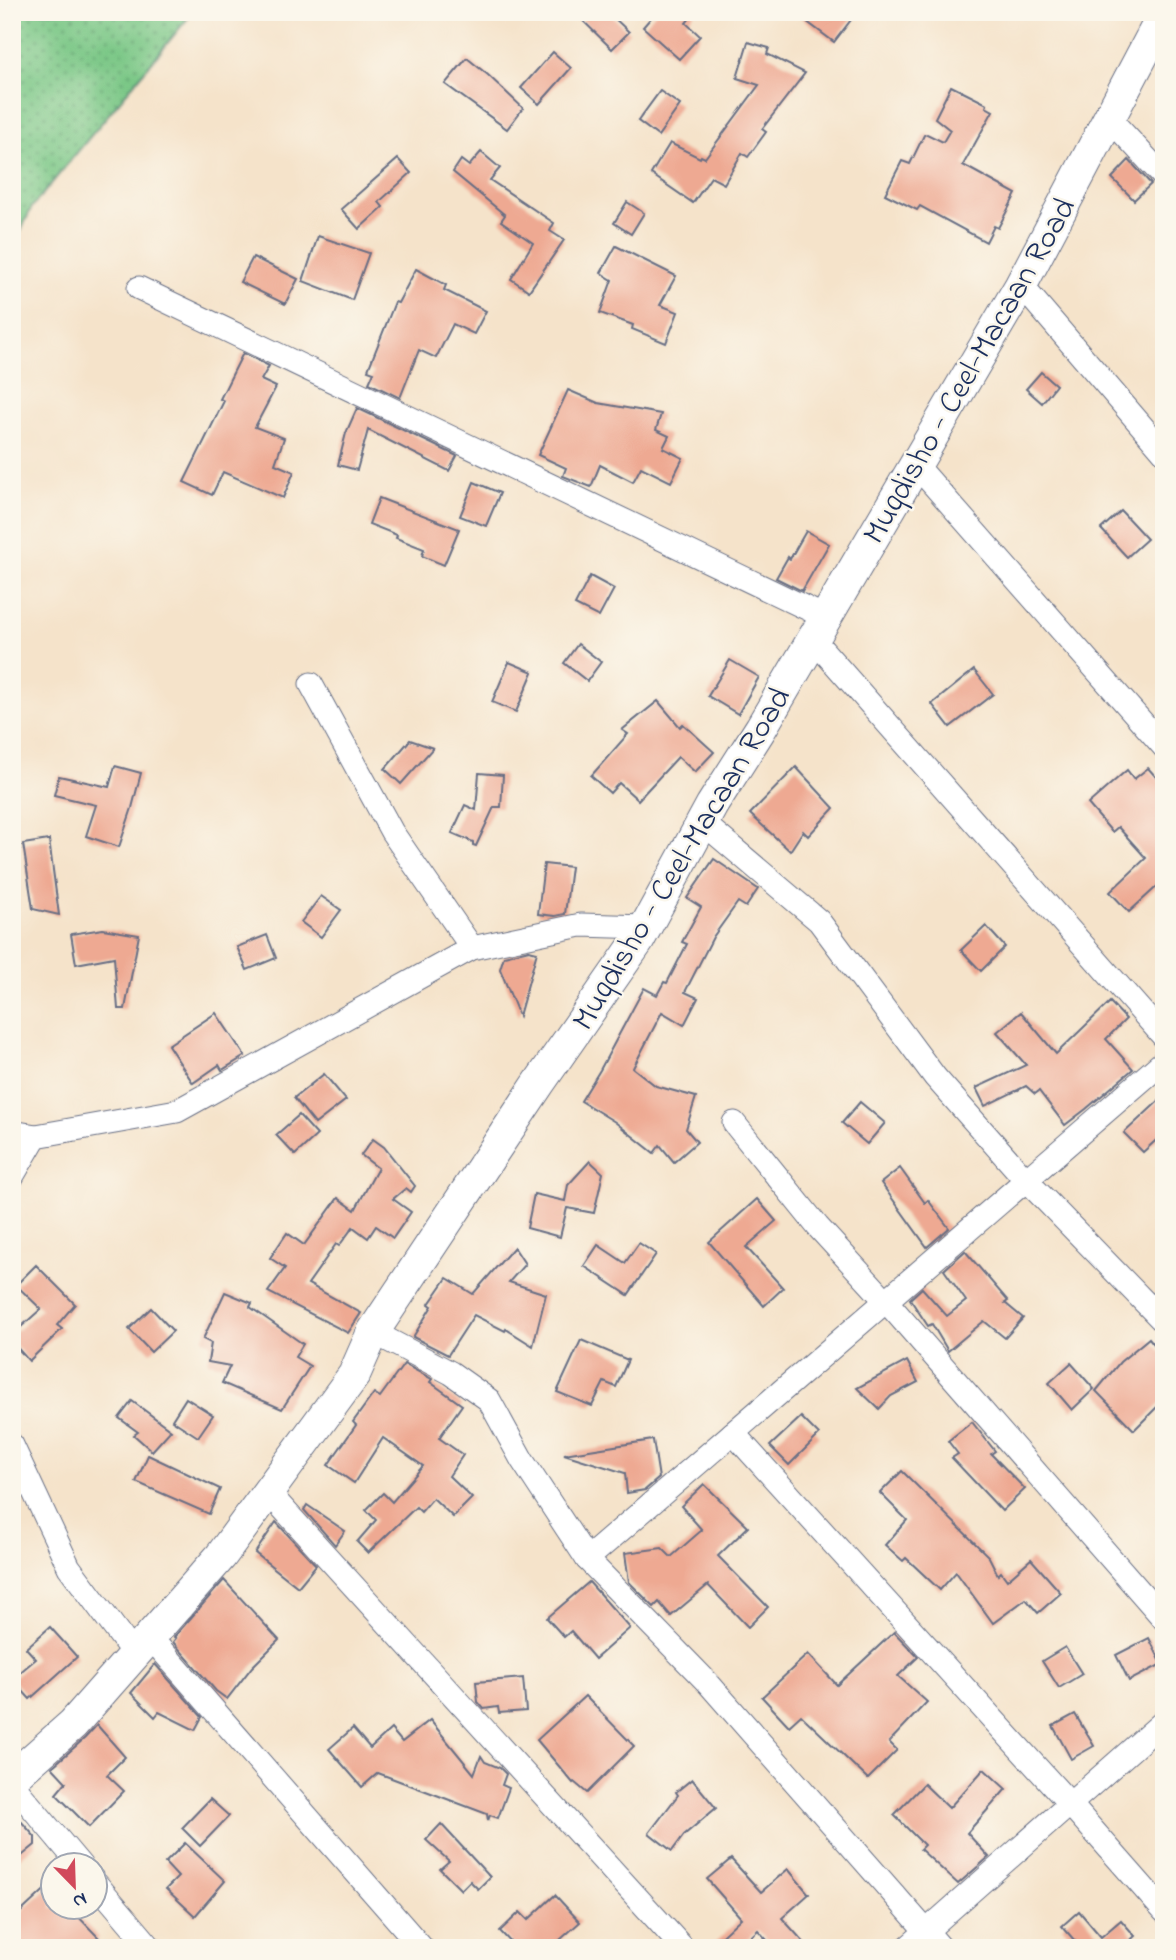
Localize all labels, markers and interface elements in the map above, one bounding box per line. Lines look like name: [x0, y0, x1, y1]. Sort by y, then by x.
street label: Muqdisho - Ceel-Macaan Road: [852, 190, 1090, 554]
street label: Muqdisho - Ceel-Macaan Road: [562, 679, 804, 1040]
north arrow: [38, 1852, 108, 1922]
text: N: [68, 1884, 91, 1914]

